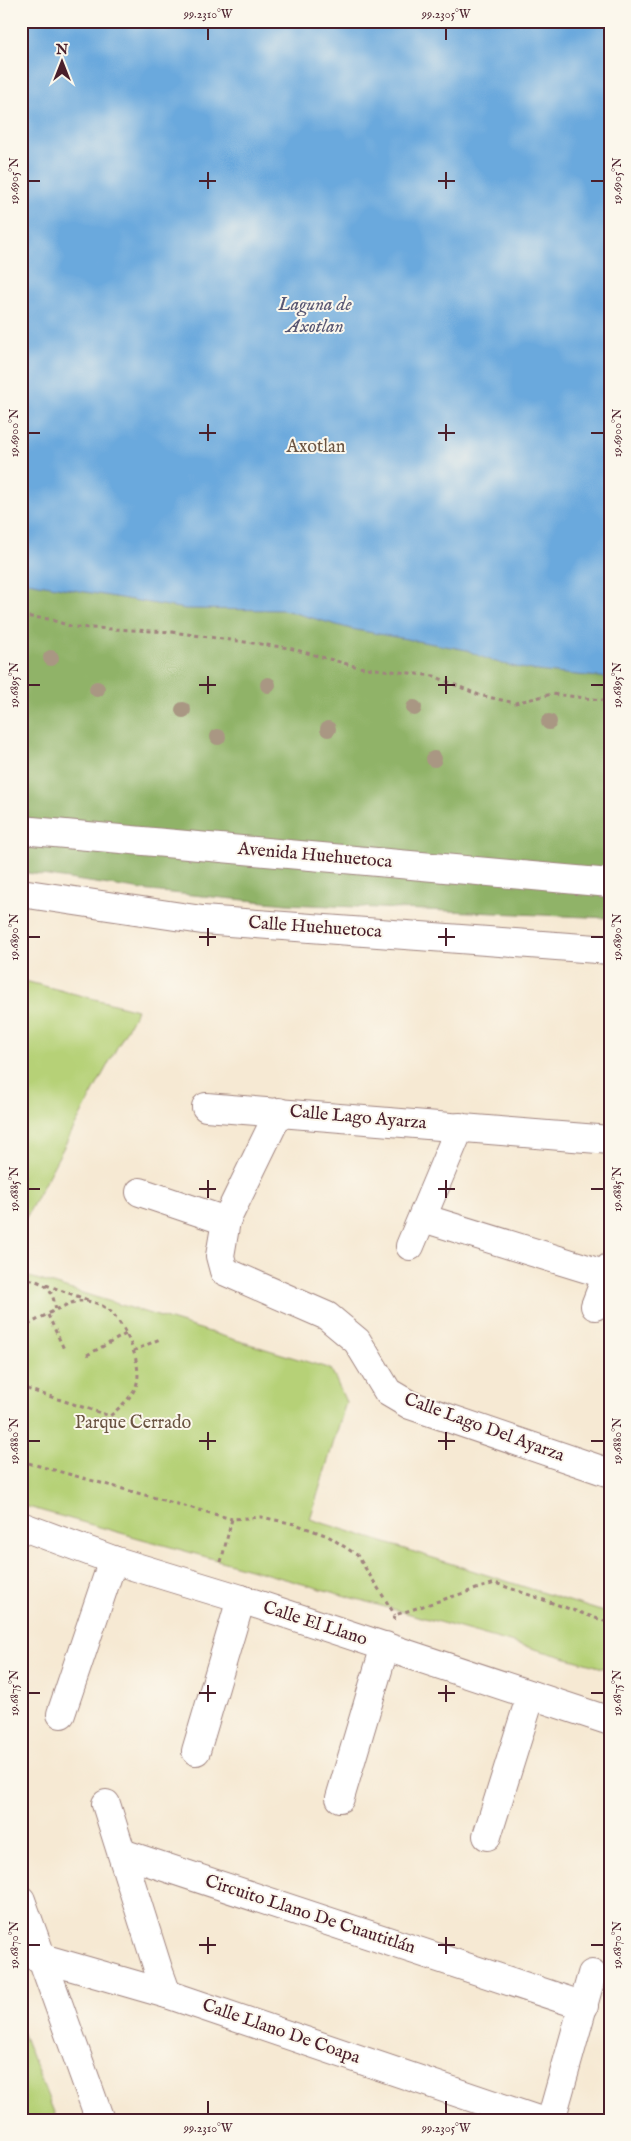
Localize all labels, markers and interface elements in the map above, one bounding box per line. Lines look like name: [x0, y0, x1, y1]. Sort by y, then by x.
text: 99.2310°W: [183, 7, 233, 22]
text: 99.2305°W: [421, 7, 471, 22]
north arrow: [38, 38, 88, 88]
text: N: [55, 41, 68, 59]
text: 19.6905°N: [7, 157, 22, 205]
text: 19.6905°N: [610, 157, 625, 205]
water label: Laguna de Axotlan: [277, 293, 352, 339]
text: 19.6900°N: [7, 408, 22, 457]
text: 19.6900°N: [610, 408, 625, 457]
park label: Axotlan: [286, 436, 346, 459]
text: 19.6895°N: [7, 661, 22, 708]
text: 19.6895°N: [610, 661, 625, 708]
street label: Avenida Huehuetoca: [236, 838, 393, 874]
street label: Calle Huehuetoca: [247, 912, 383, 944]
text: 19.6890°N: [7, 913, 22, 961]
text: 19.6890°N: [610, 913, 625, 961]
street label: Calle Lago Ayarza: [289, 1101, 428, 1135]
text: 19.6885°N: [7, 1166, 22, 1212]
text: 19.6885°N: [610, 1166, 625, 1212]
street label: Calle Lago Del Ayarza: [401, 1388, 568, 1468]
park label: Parque Cerrado: [75, 1412, 192, 1435]
text: 19.6880°N: [7, 1417, 22, 1464]
text: 19.6880°N: [610, 1417, 625, 1464]
street label: Calle El Llano: [260, 1596, 371, 1652]
text: 19.6875°N: [7, 1669, 22, 1716]
text: 19.6875°N: [610, 1669, 625, 1716]
street label: Circuito Llano De Cuautitlán: [202, 1870, 419, 1960]
text: 19.6870°N: [7, 1921, 22, 1969]
text: 19.6870°N: [610, 1921, 625, 1969]
street label: Calle Llano De Coapa: [199, 1994, 363, 2070]
text: 99.2310°W: [183, 2121, 233, 2136]
text: 99.2305°W: [421, 2121, 471, 2136]

